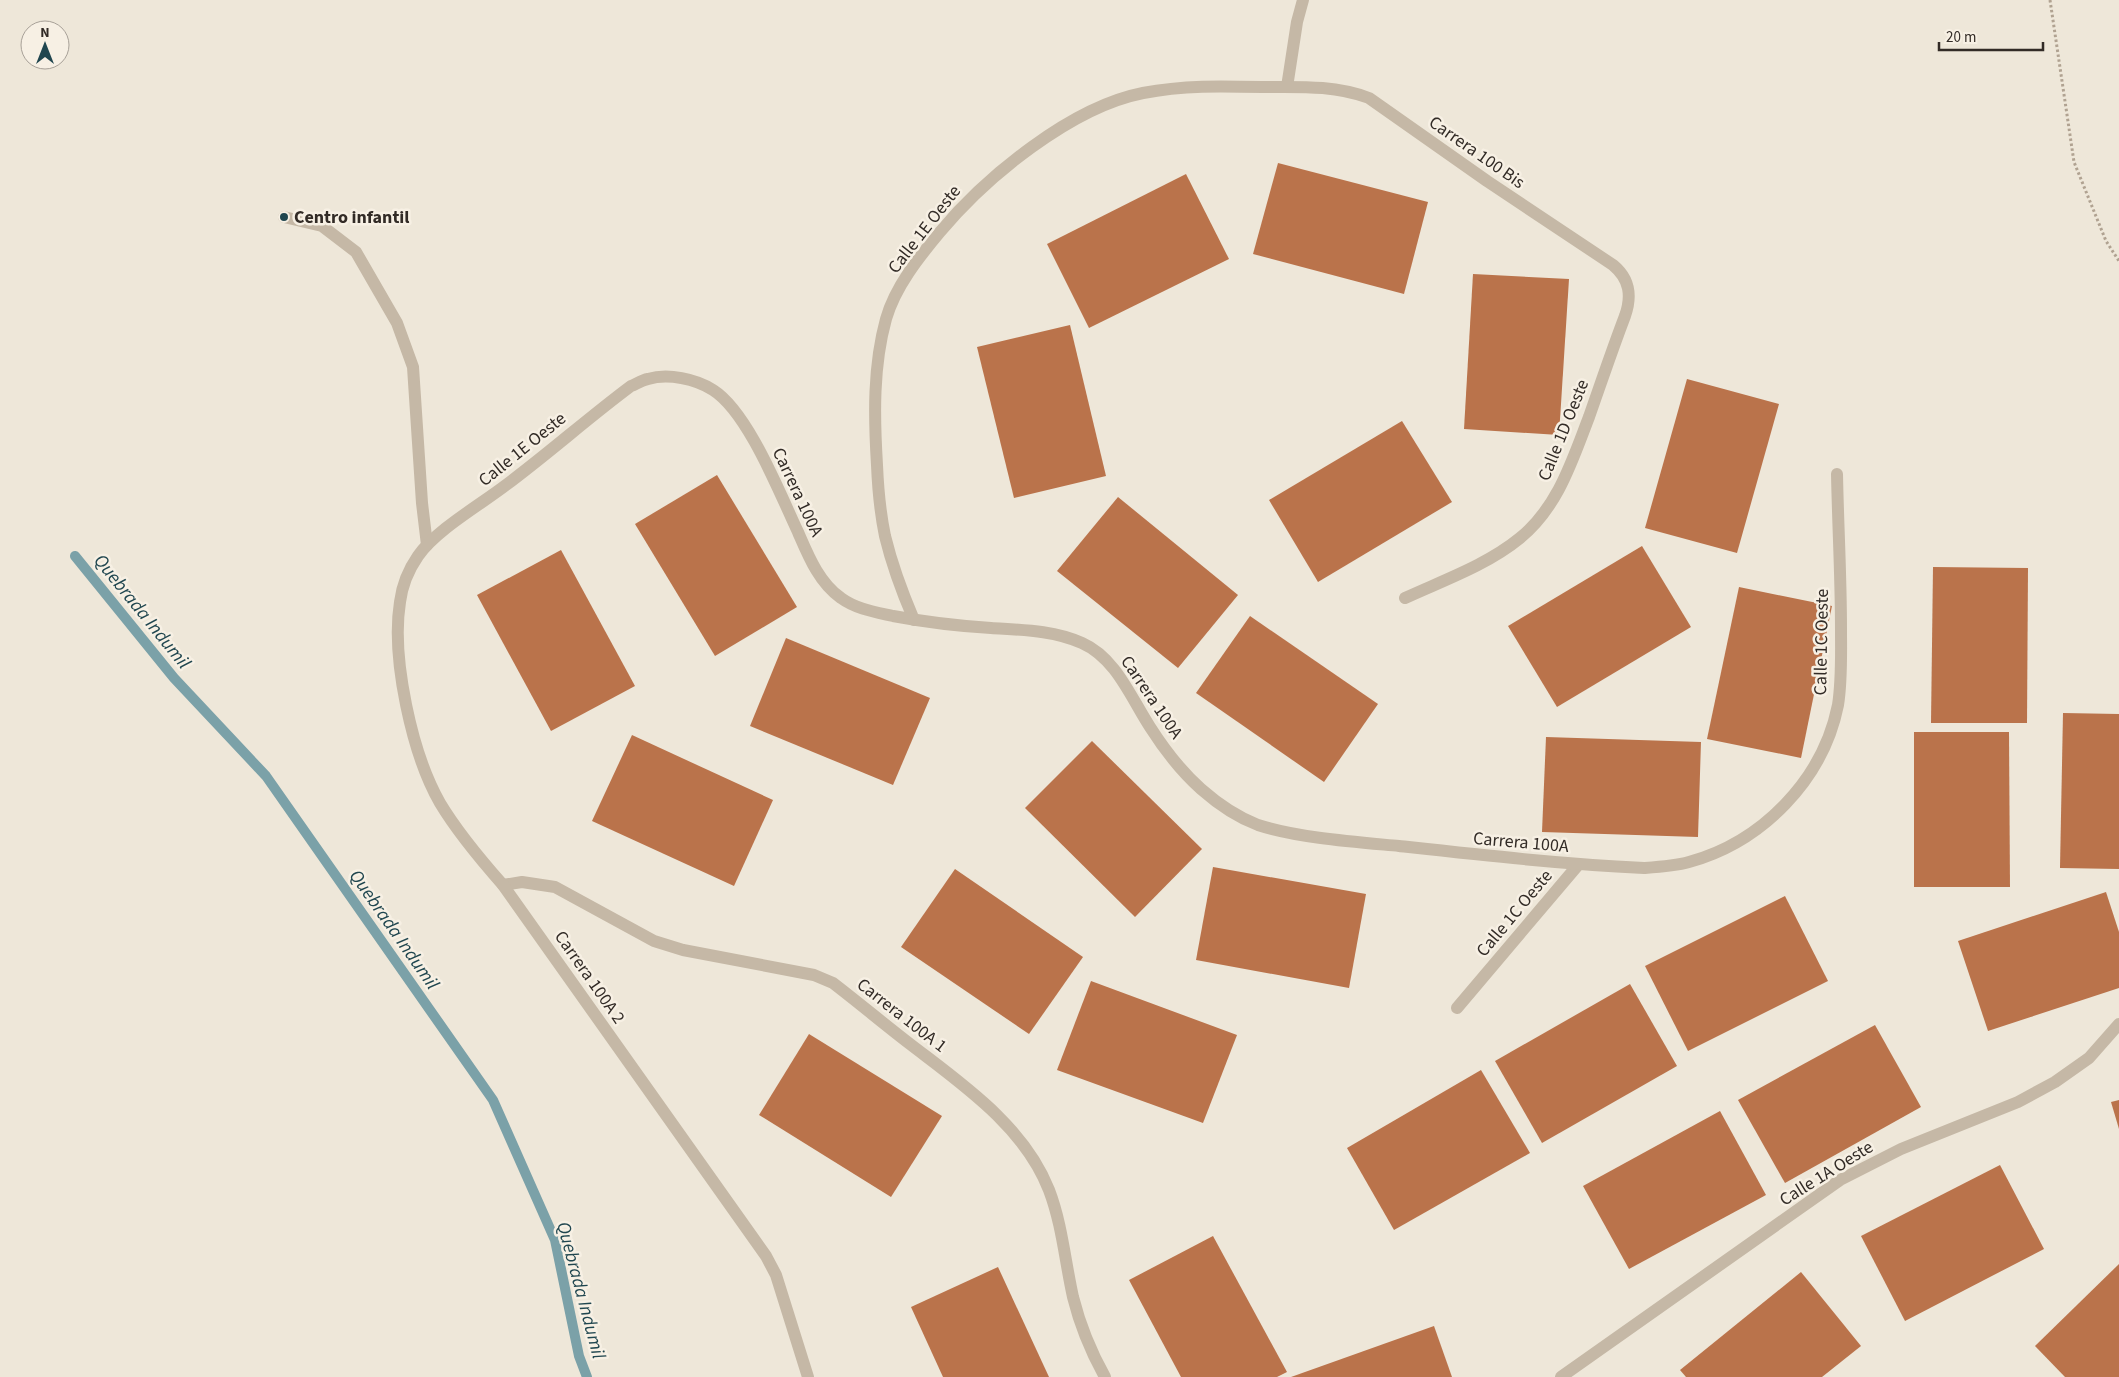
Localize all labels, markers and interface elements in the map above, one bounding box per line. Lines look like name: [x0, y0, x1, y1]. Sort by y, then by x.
north arrow: [20, 20, 70, 70]
scale bar: [1939, 20, 2043, 52]
text: N: [40, 23, 50, 43]
text: 20 m: [1946, 27, 1976, 48]
street label: Carrera 100 Bis: [1424, 110, 1530, 195]
street label: Calle 1E Oeste: [882, 180, 967, 279]
place label: Centro infantil: [294, 205, 409, 230]
marker: Centro infantil: [278, 211, 290, 223]
street label: Calle 1D Oeste: [1532, 376, 1595, 485]
street label: Calle 1E Oeste: [473, 406, 571, 492]
street label: Carrera 100A: [766, 444, 829, 541]
water label: Quebrada Indumil: [87, 549, 197, 675]
street label: Calle 1C Oeste: [1808, 588, 1835, 696]
street label: Carrera 100A: [1114, 651, 1189, 744]
street label: Carrera 100A: [1472, 826, 1570, 859]
water label: Quebrada Indumil: [342, 864, 445, 996]
street label: Calle 1C Oeste: [1471, 864, 1558, 962]
street label: Carrera 100A 2: [548, 926, 631, 1029]
street label: Carrera 100A 1: [851, 972, 952, 1059]
street label: Calle 1A Oeste: [1775, 1135, 1878, 1212]
water label: Quebrada Indumil: [549, 1219, 612, 1362]

